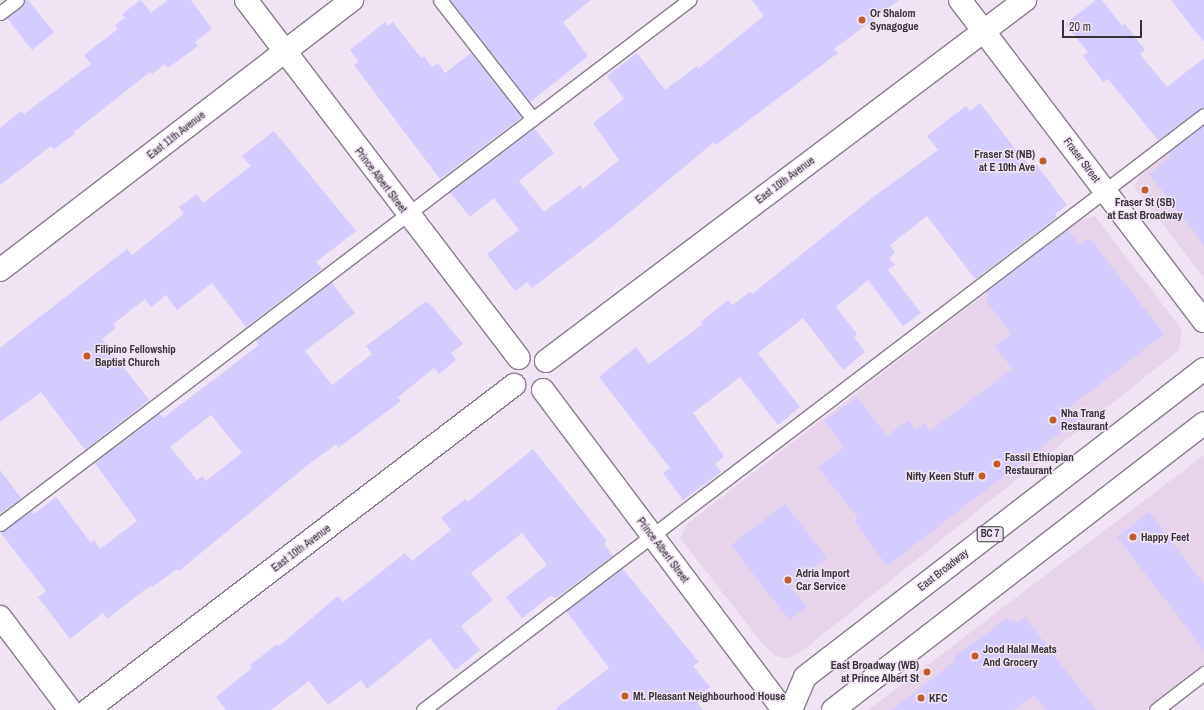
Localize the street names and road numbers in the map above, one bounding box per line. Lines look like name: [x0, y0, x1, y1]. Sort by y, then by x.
street label: East 11th Avenue: [144, 108, 208, 162]
street label: Fraser Street: [1061, 135, 1103, 185]
street label: Prince Albert Street: [352, 145, 410, 215]
street label: East 10th Avenue: [753, 153, 817, 207]
street label: Prince Albert Street: [634, 515, 692, 585]
street label: East 10th Avenue: [269, 521, 333, 575]
road number: BC 7: [976, 526, 1004, 542]
street label: East Broadway: [915, 546, 971, 594]

